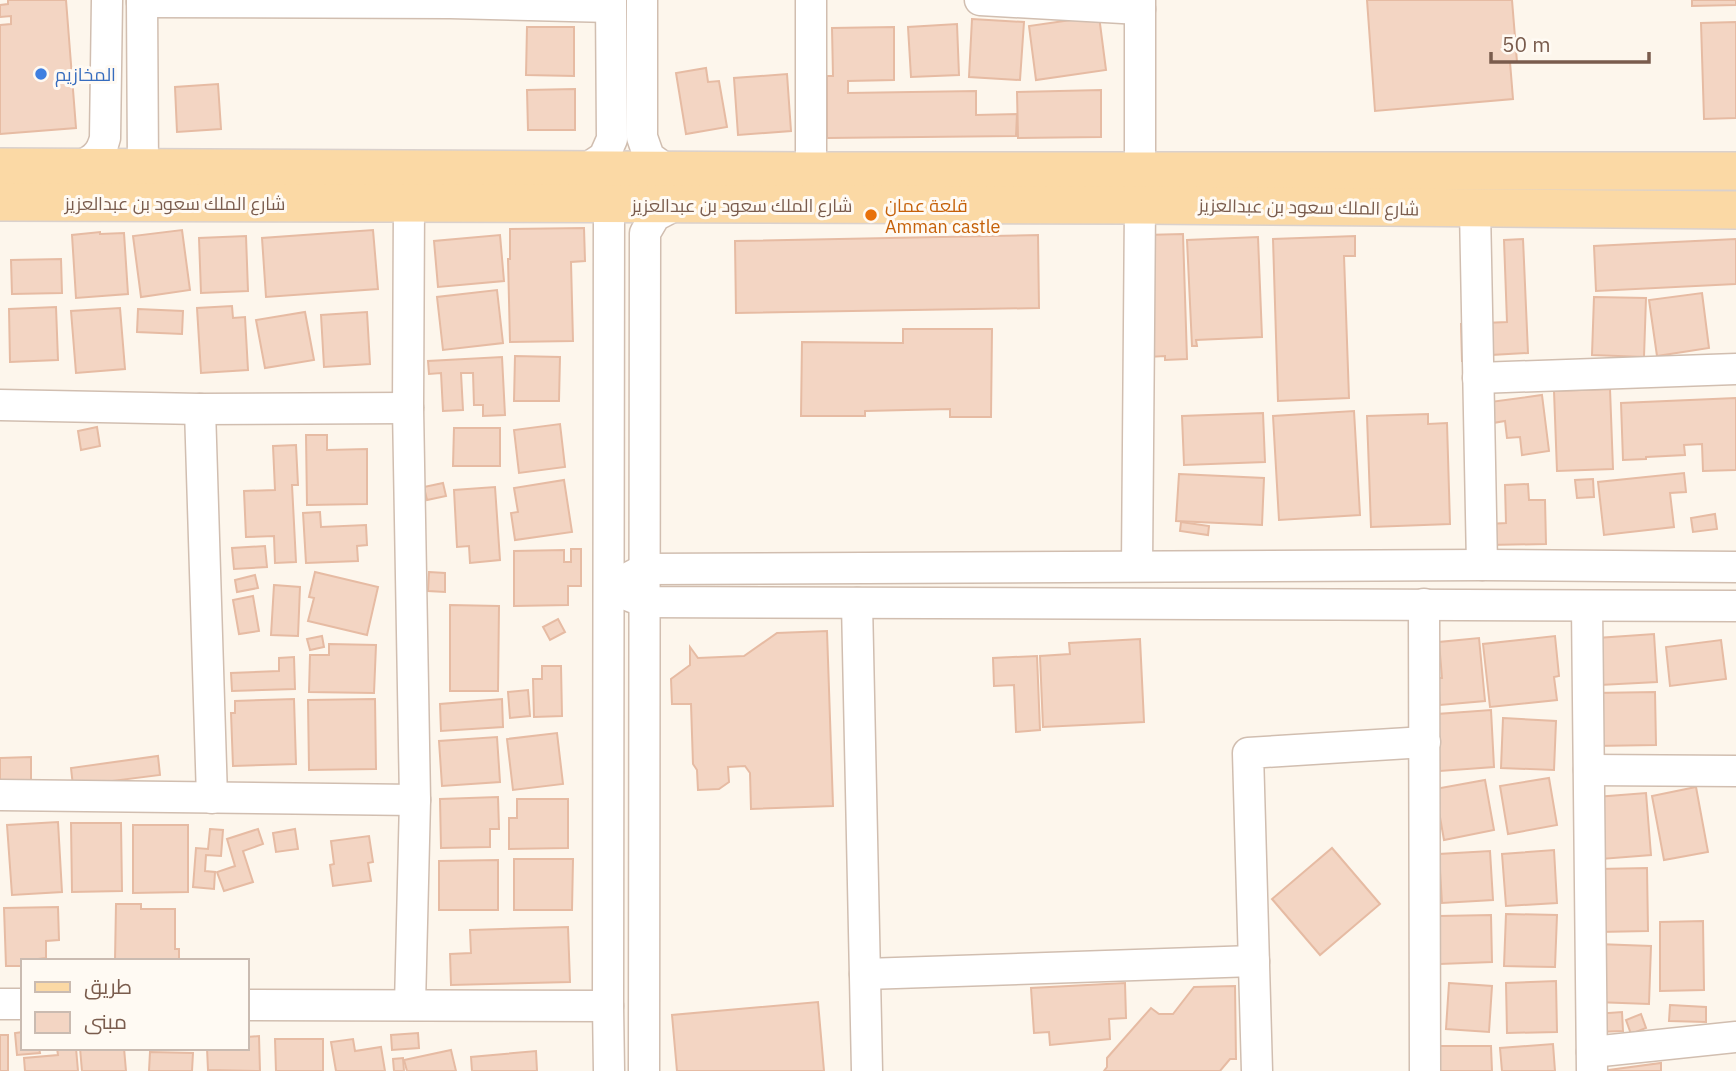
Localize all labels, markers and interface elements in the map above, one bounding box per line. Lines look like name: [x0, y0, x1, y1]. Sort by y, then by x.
scale bar: [1491, 21, 1648, 65]
text: 50 m: [1502, 30, 1551, 58]
place label: المخازيم: [55, 63, 116, 87]
marker: المخازيم: [33, 66, 49, 82]
street label: شارع الملك سعود بن عبدالعزيز: [64, 192, 285, 216]
street label: شارع الملك سعود بن عبدالعزيز: [631, 194, 852, 218]
place label: قلعة عمان Amman castle: [885, 194, 1001, 238]
street label: شارع الملك سعود بن عبدالعزيز: [1197, 194, 1420, 221]
marker: قلعة عمان Amman castle: [863, 207, 879, 223]
legend: [21, 959, 248, 1050]
text: طريق: [84, 972, 132, 1000]
text: مبنى: [84, 1007, 127, 1035]

